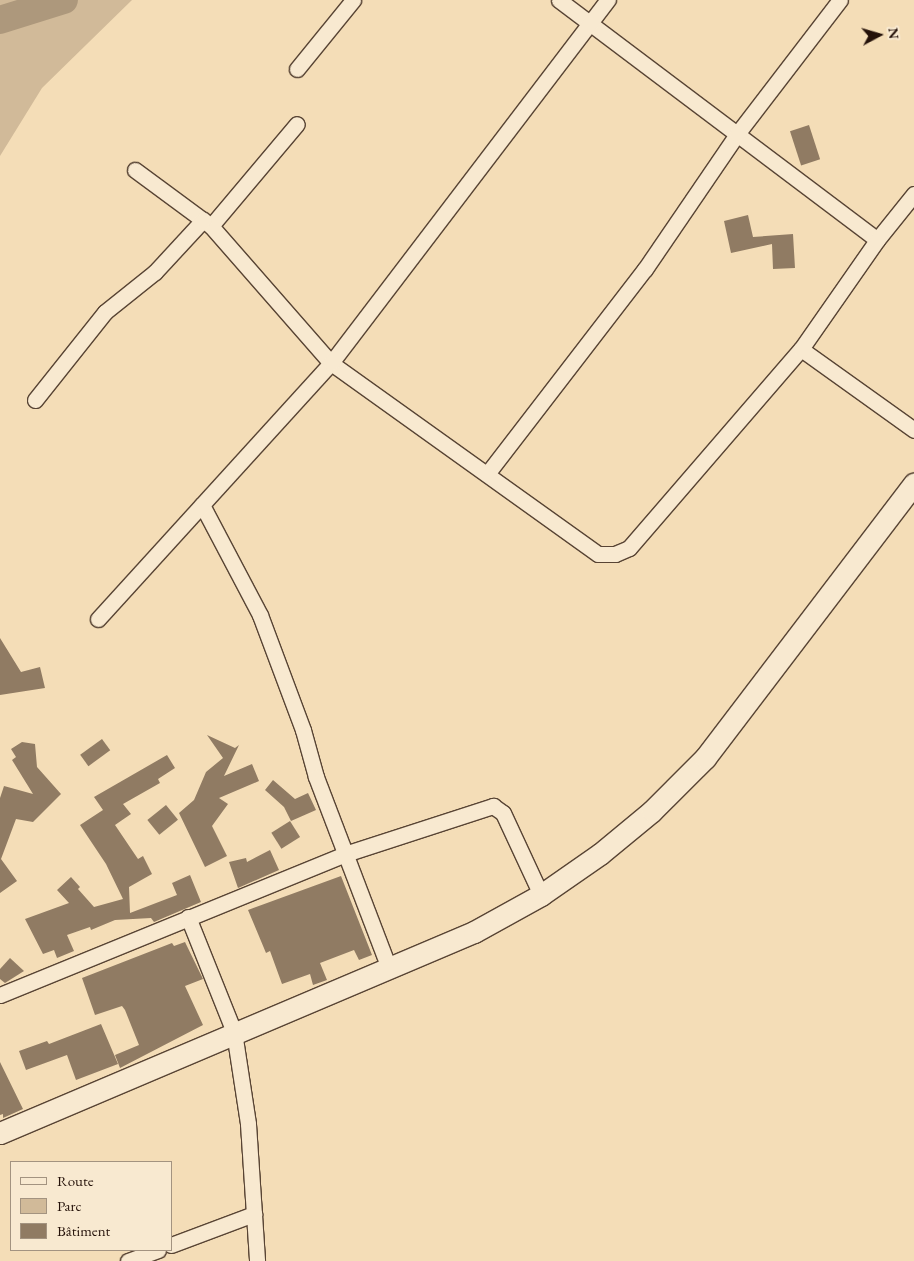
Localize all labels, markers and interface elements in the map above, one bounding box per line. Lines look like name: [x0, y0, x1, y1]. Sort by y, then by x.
north arrow: [854, 10, 904, 60]
text: N: [884, 27, 903, 40]
legend: [10, 1161, 172, 1251]
text: Route: [57, 1171, 94, 1190]
text: Parc: [57, 1196, 82, 1215]
text: Bâtiment: [57, 1221, 110, 1240]

